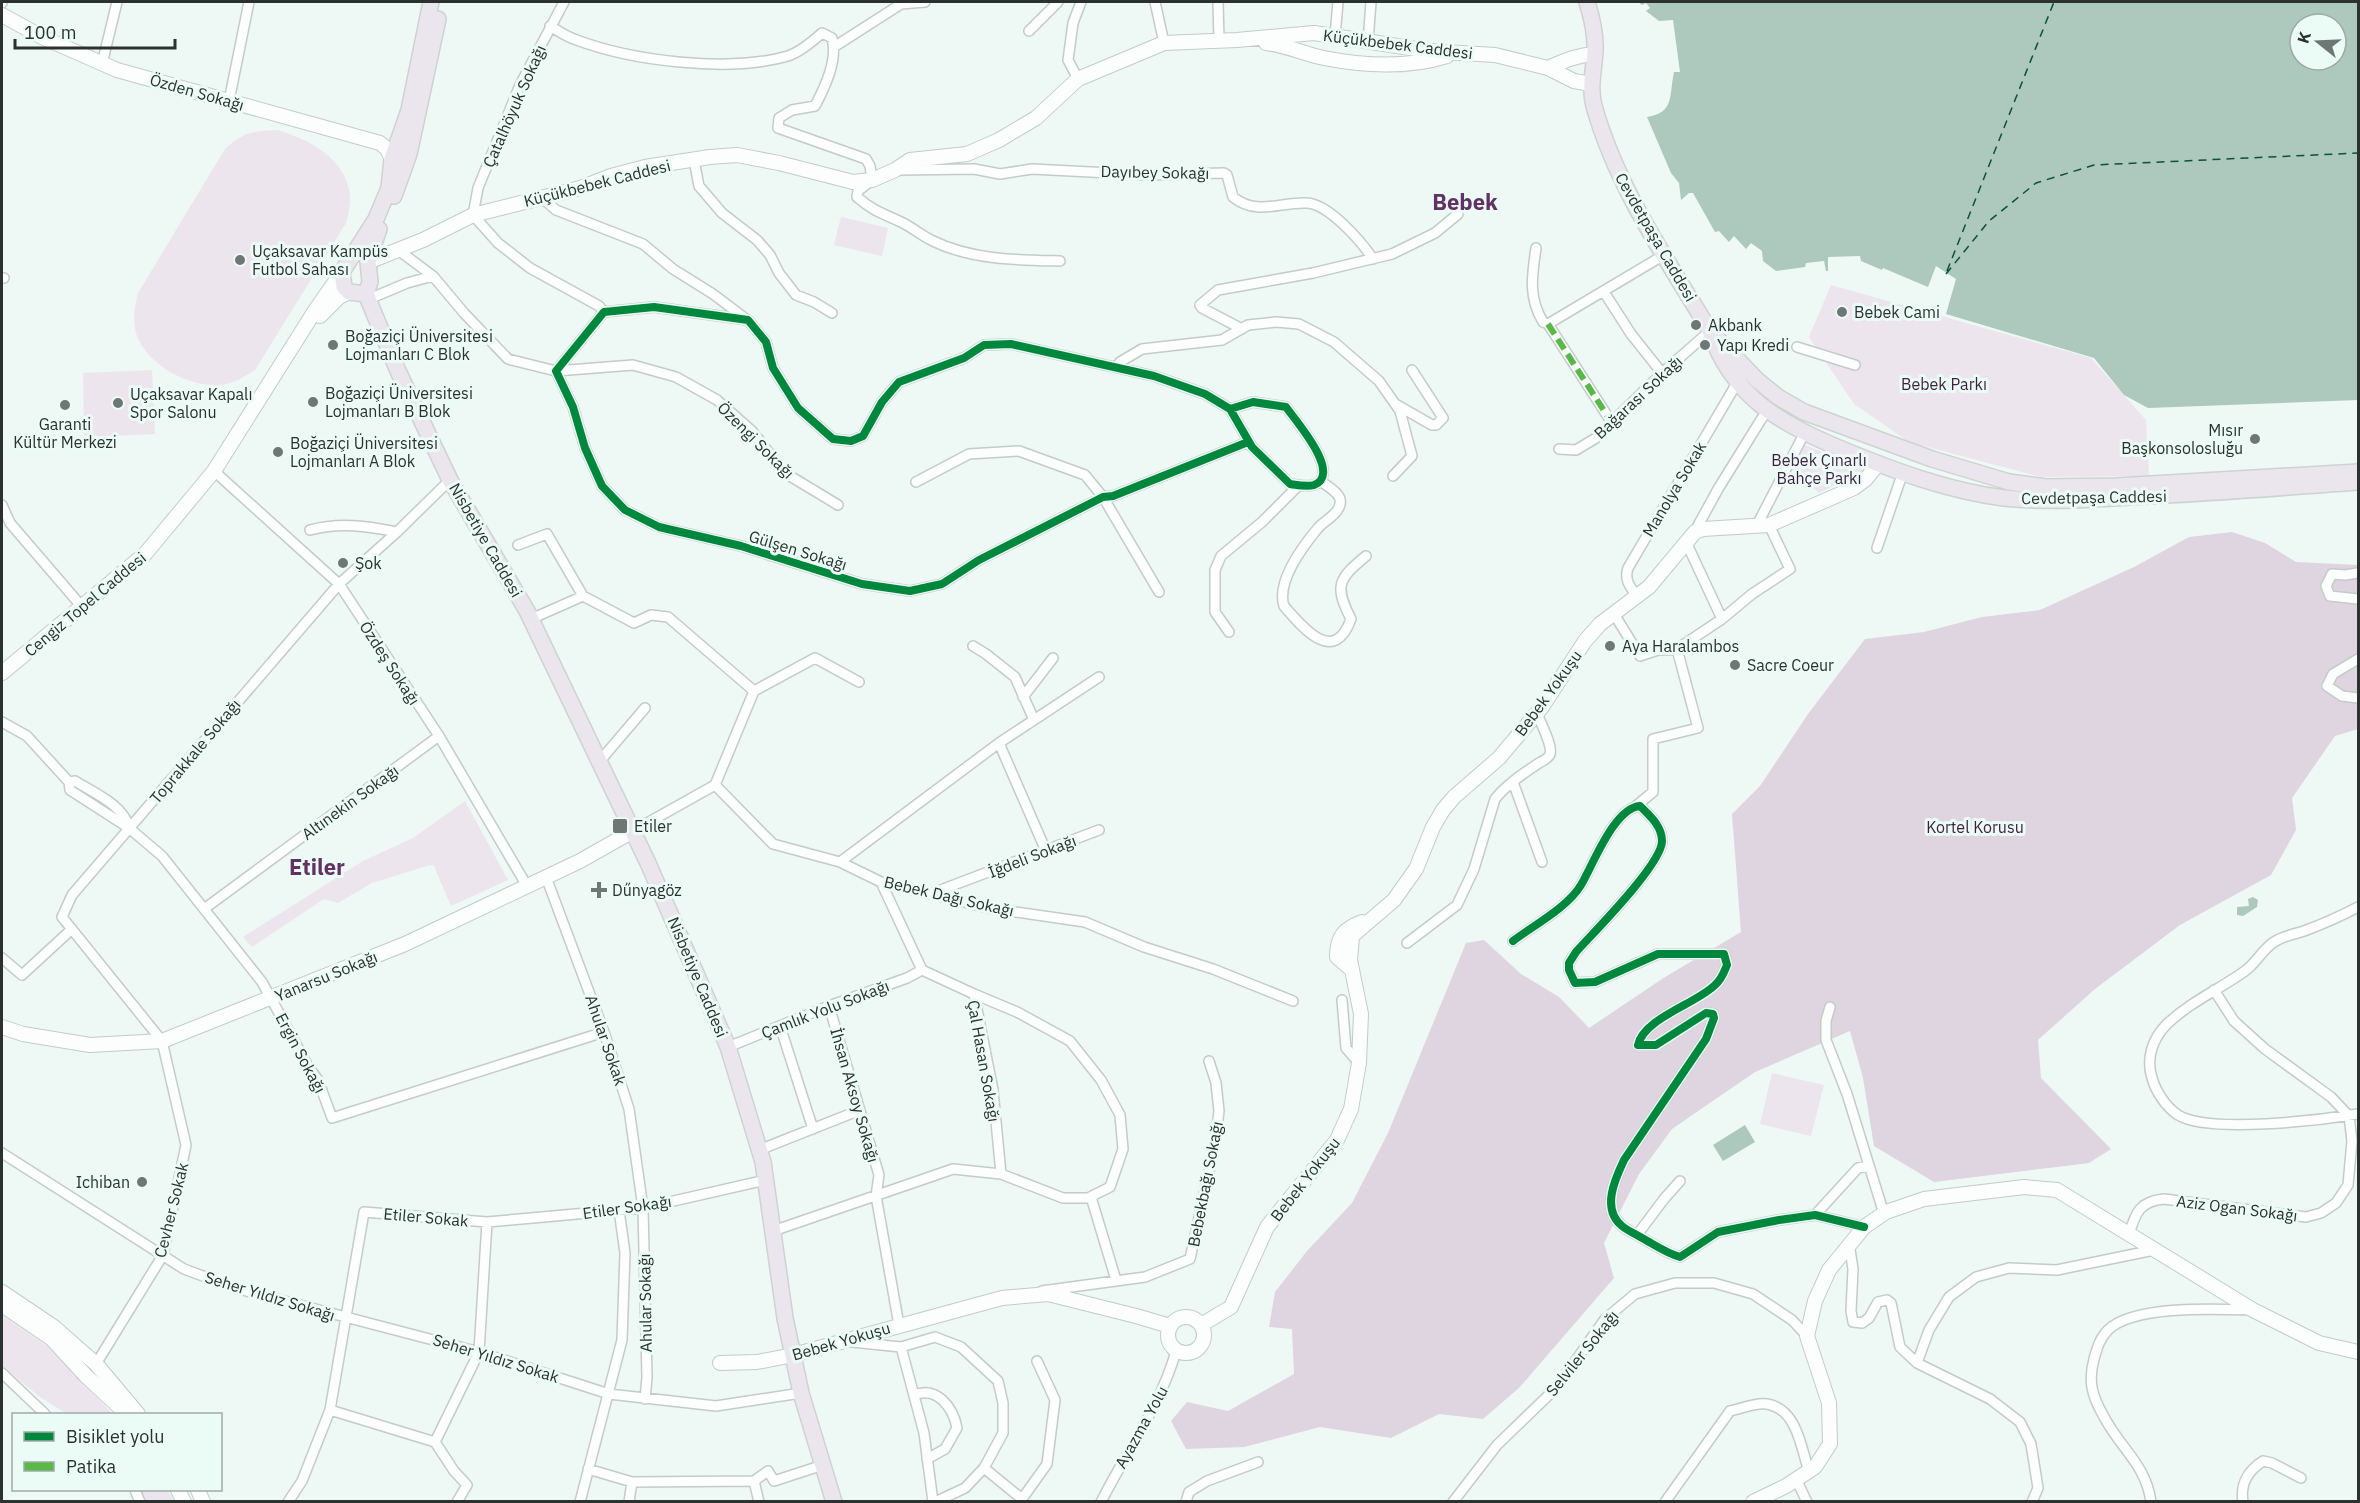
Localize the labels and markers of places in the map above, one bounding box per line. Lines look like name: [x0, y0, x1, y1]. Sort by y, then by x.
place label: Uçaksavar Kampüs Futbol Sahası: [252, 241, 388, 279]
marker: Uçaksavar Kampüs Futbol Sahası: [233, 253, 247, 267]
place label: Bebek Cami: [1854, 302, 1940, 322]
marker: Bebek Cami: [1835, 305, 1849, 319]
place label: Akbank: [1708, 315, 1763, 335]
marker: Akbank: [1689, 318, 1703, 332]
place label: Boğaziçi Üniversitesi Lojmanları C Blok: [345, 326, 493, 364]
place label: Yapı Kredi: [1717, 335, 1789, 355]
marker: Boğaziçi Üniversitesi Lojmanları C Blok: [326, 338, 340, 352]
marker: Yapı Kredi: [1698, 338, 1712, 352]
place label: Boğaziçi Üniversitesi Lojmanları B Blok: [325, 383, 473, 421]
place label: Uçaksavar Kapalı Spor Salonu: [130, 384, 252, 422]
marker: Boğaziçi Üniversitesi Lojmanları B Blok: [306, 395, 320, 409]
marker: Uçaksavar Kapalı Spor Salonu: [111, 396, 125, 410]
marker: Garanti Kültür Merkezi: [58, 398, 72, 412]
place label: Garanti Kültür Merkezi: [13, 414, 117, 452]
place label: Mısır Başkonsolosluğu: [2121, 420, 2243, 458]
marker: Mısır Başkonsolosluğu: [2248, 432, 2262, 446]
place label: Boğaziçi Üniversitesi Lojmanları A Blok: [290, 433, 438, 471]
marker: Boğaziçi Üniversitesi Lojmanları A Blok: [271, 445, 285, 459]
place label: Şok: [355, 553, 382, 573]
marker: Şok: [336, 556, 350, 570]
place label: Aya Haralambos: [1622, 636, 1739, 656]
marker: Aya Haralambos: [1603, 639, 1617, 653]
place label: Sacre Coeur: [1747, 655, 1834, 675]
marker: Sacre Coeur: [1728, 658, 1742, 672]
place label: Etiler: [634, 816, 672, 836]
marker: Etiler: [611, 817, 629, 835]
place label: Dűnyagöz: [612, 880, 682, 900]
marker: Dűnyagöz: [590, 881, 608, 899]
place label: Ichiban: [76, 1172, 130, 1192]
marker: Ichiban: [135, 1175, 149, 1189]

